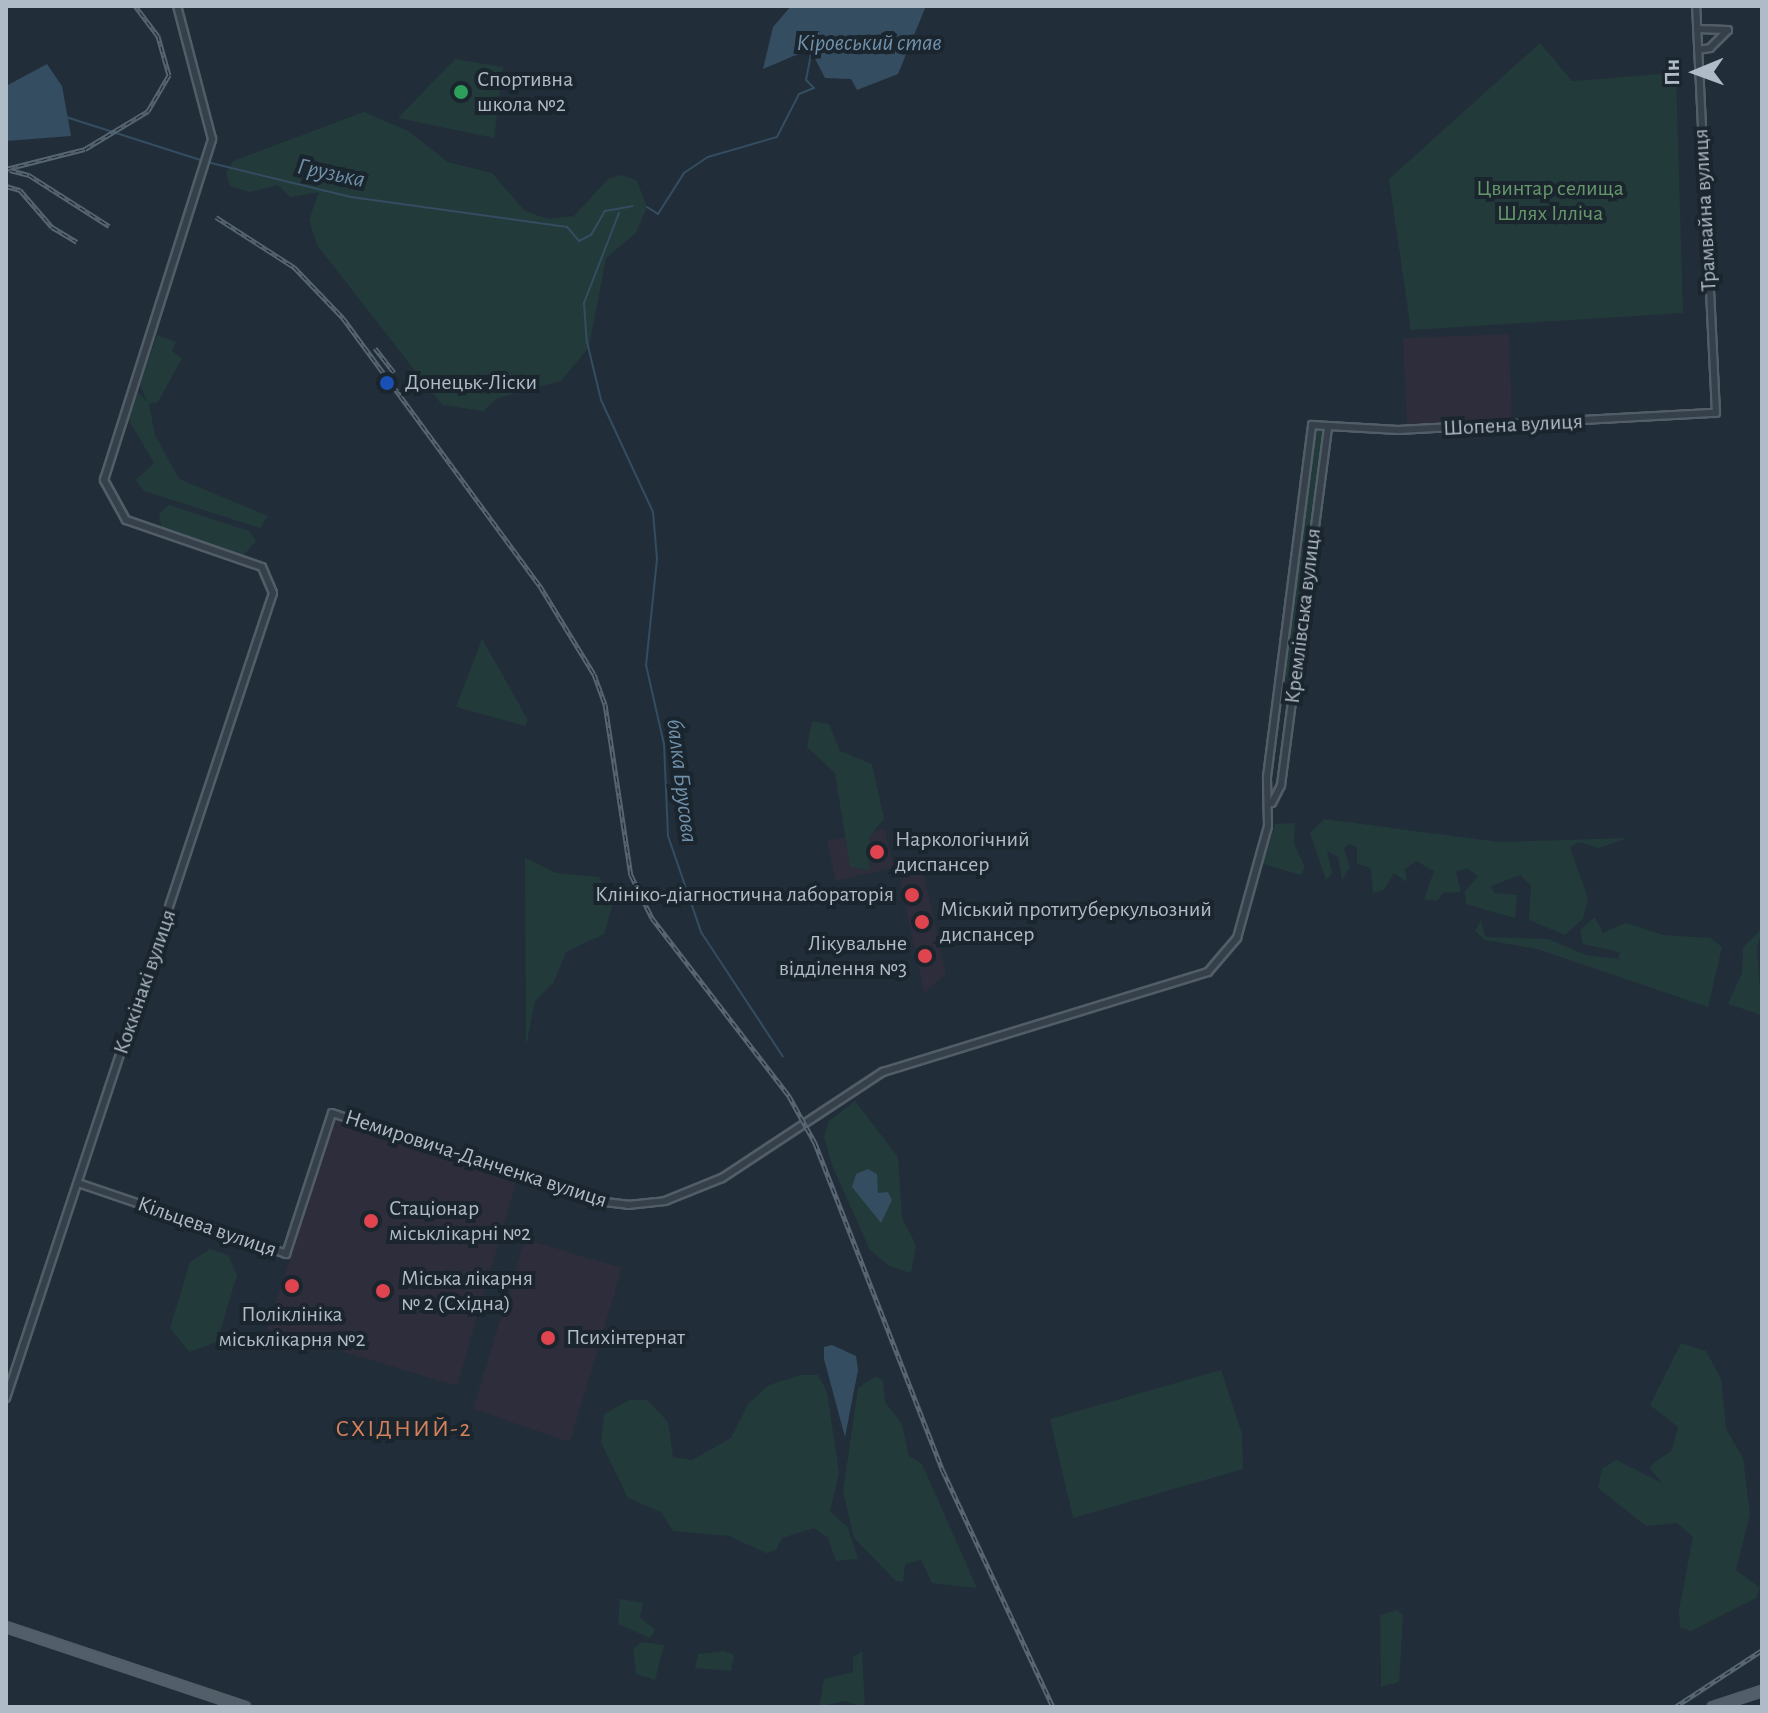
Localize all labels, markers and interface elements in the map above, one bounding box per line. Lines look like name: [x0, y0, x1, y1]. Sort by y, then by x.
water label: Кіровський став: [796, 30, 942, 58]
north arrow: [1656, 32, 1736, 112]
text: Пн: [1661, 59, 1683, 86]
place label: Спортивна школа №2: [477, 66, 573, 118]
marker: Спортивна школа №2: [452, 83, 470, 101]
street label: Трамвайна вулиця: [1688, 128, 1722, 292]
water label: Грузька: [295, 153, 367, 195]
park label: Цвинтар селища Шлях Ілліча: [1476, 175, 1624, 226]
place label: Донецьк-Ліски: [405, 370, 537, 396]
marker: Донецьк-Ліски: [376, 372, 398, 394]
street label: Шопена вулиця: [1442, 408, 1584, 442]
street label: Кремлівська вулиця: [1279, 527, 1327, 705]
water label: балка Брусова: [659, 718, 703, 844]
place label: Наркологічний диспансер: [895, 826, 1030, 878]
marker: Наркологічний диспансер: [866, 841, 888, 863]
place label: Клініко-діагностична лабораторія: [595, 882, 894, 908]
marker: Клініко-діагностична лабораторія: [901, 884, 923, 906]
place label: Міський протитуберкульозний диспансер: [940, 896, 1212, 948]
street label: Коккінакі вулиця: [108, 906, 182, 1058]
marker: Міський протитуберкульозний диспансер: [911, 911, 933, 933]
place label: Лікувальне відділення №3: [779, 930, 907, 982]
marker: Лікувальне відділення №3: [914, 945, 936, 967]
street label: Немировича-Данченка вулиця: [342, 1104, 610, 1214]
street label: Кільцева вулиця: [134, 1191, 280, 1263]
place label: Стаціонар міськлікарні №2: [389, 1195, 531, 1246]
marker: Стаціонар міськлікарні №2: [360, 1210, 382, 1232]
place label: Міська лікарня № 2 (Східна): [401, 1265, 533, 1316]
marker: Поліклініка міськлікарня №2: [281, 1275, 303, 1297]
marker: Міська лікарня № 2 (Східна): [372, 1280, 394, 1302]
place label: Поліклініка міськлікарня №2: [218, 1301, 366, 1352]
place label: Психінтернат: [566, 1325, 685, 1351]
marker: Психінтернат: [537, 1327, 559, 1349]
district label: СХІДНИЙ-2: [335, 1416, 473, 1444]

